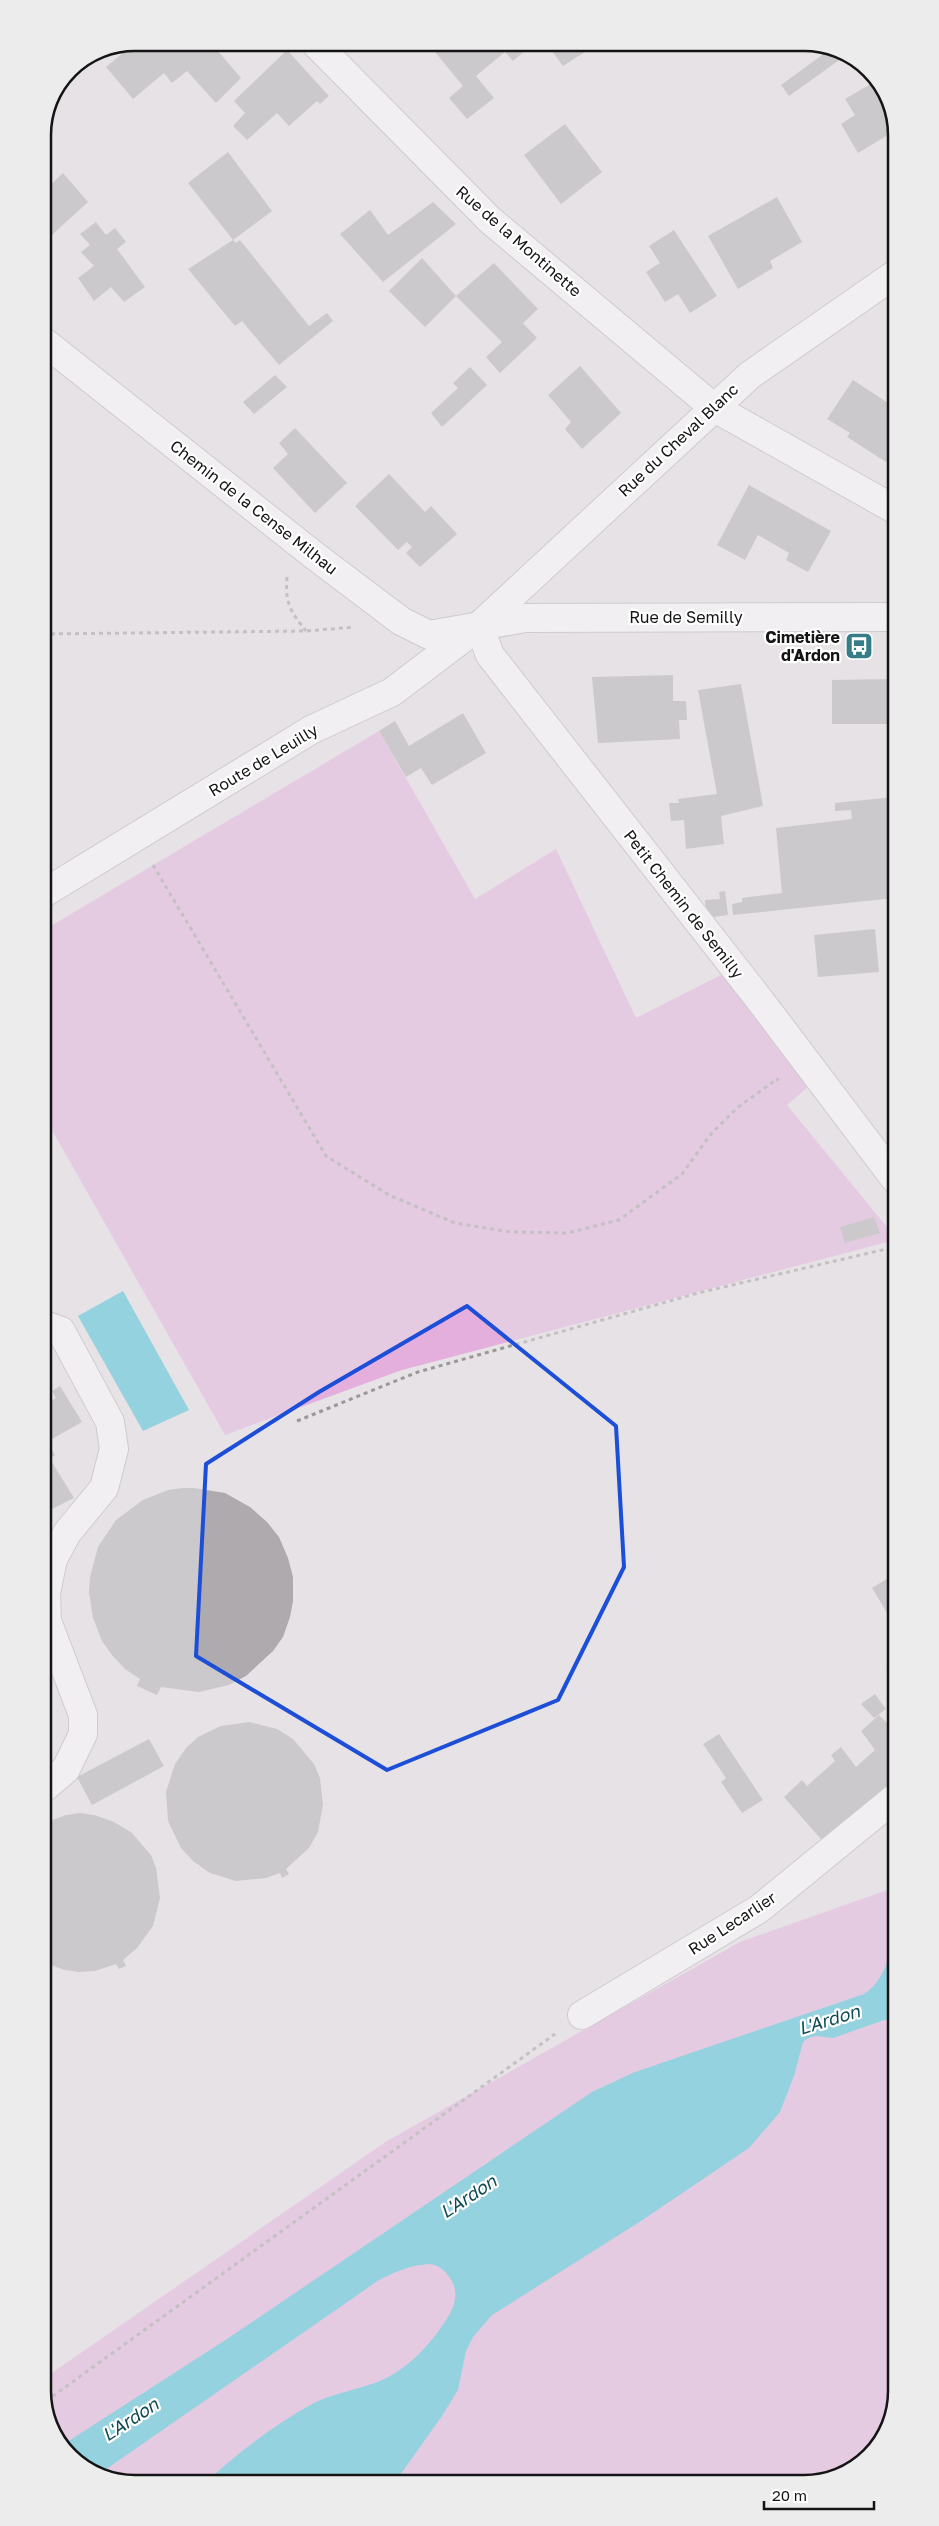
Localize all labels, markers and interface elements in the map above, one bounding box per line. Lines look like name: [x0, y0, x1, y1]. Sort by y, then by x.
street label: Rue de la Montinette: [452, 181, 586, 301]
street label: Rue du Cheval Blanc: [614, 379, 742, 501]
street label: Chemin de la Cense Milhau: [166, 435, 342, 579]
street label: Rue de Semilly: [629, 607, 743, 627]
place label: Cimetière d'Ardon: [765, 627, 840, 665]
bus stop icon: Cimetière d'Ardon: [844, 631, 874, 661]
street label: Route de Leuilly: [205, 720, 321, 800]
street label: Petit Chemin de Semilly: [620, 826, 748, 982]
street label: Rue Lecarlier: [684, 1887, 780, 1959]
water label: L'Ardon: [796, 1999, 863, 2039]
water label: L'Ardon: [436, 2169, 501, 2222]
water label: L'Ardon: [98, 2392, 163, 2445]
scale bar: [764, 2478, 874, 2510]
text: 20 m: [772, 2486, 807, 2504]

